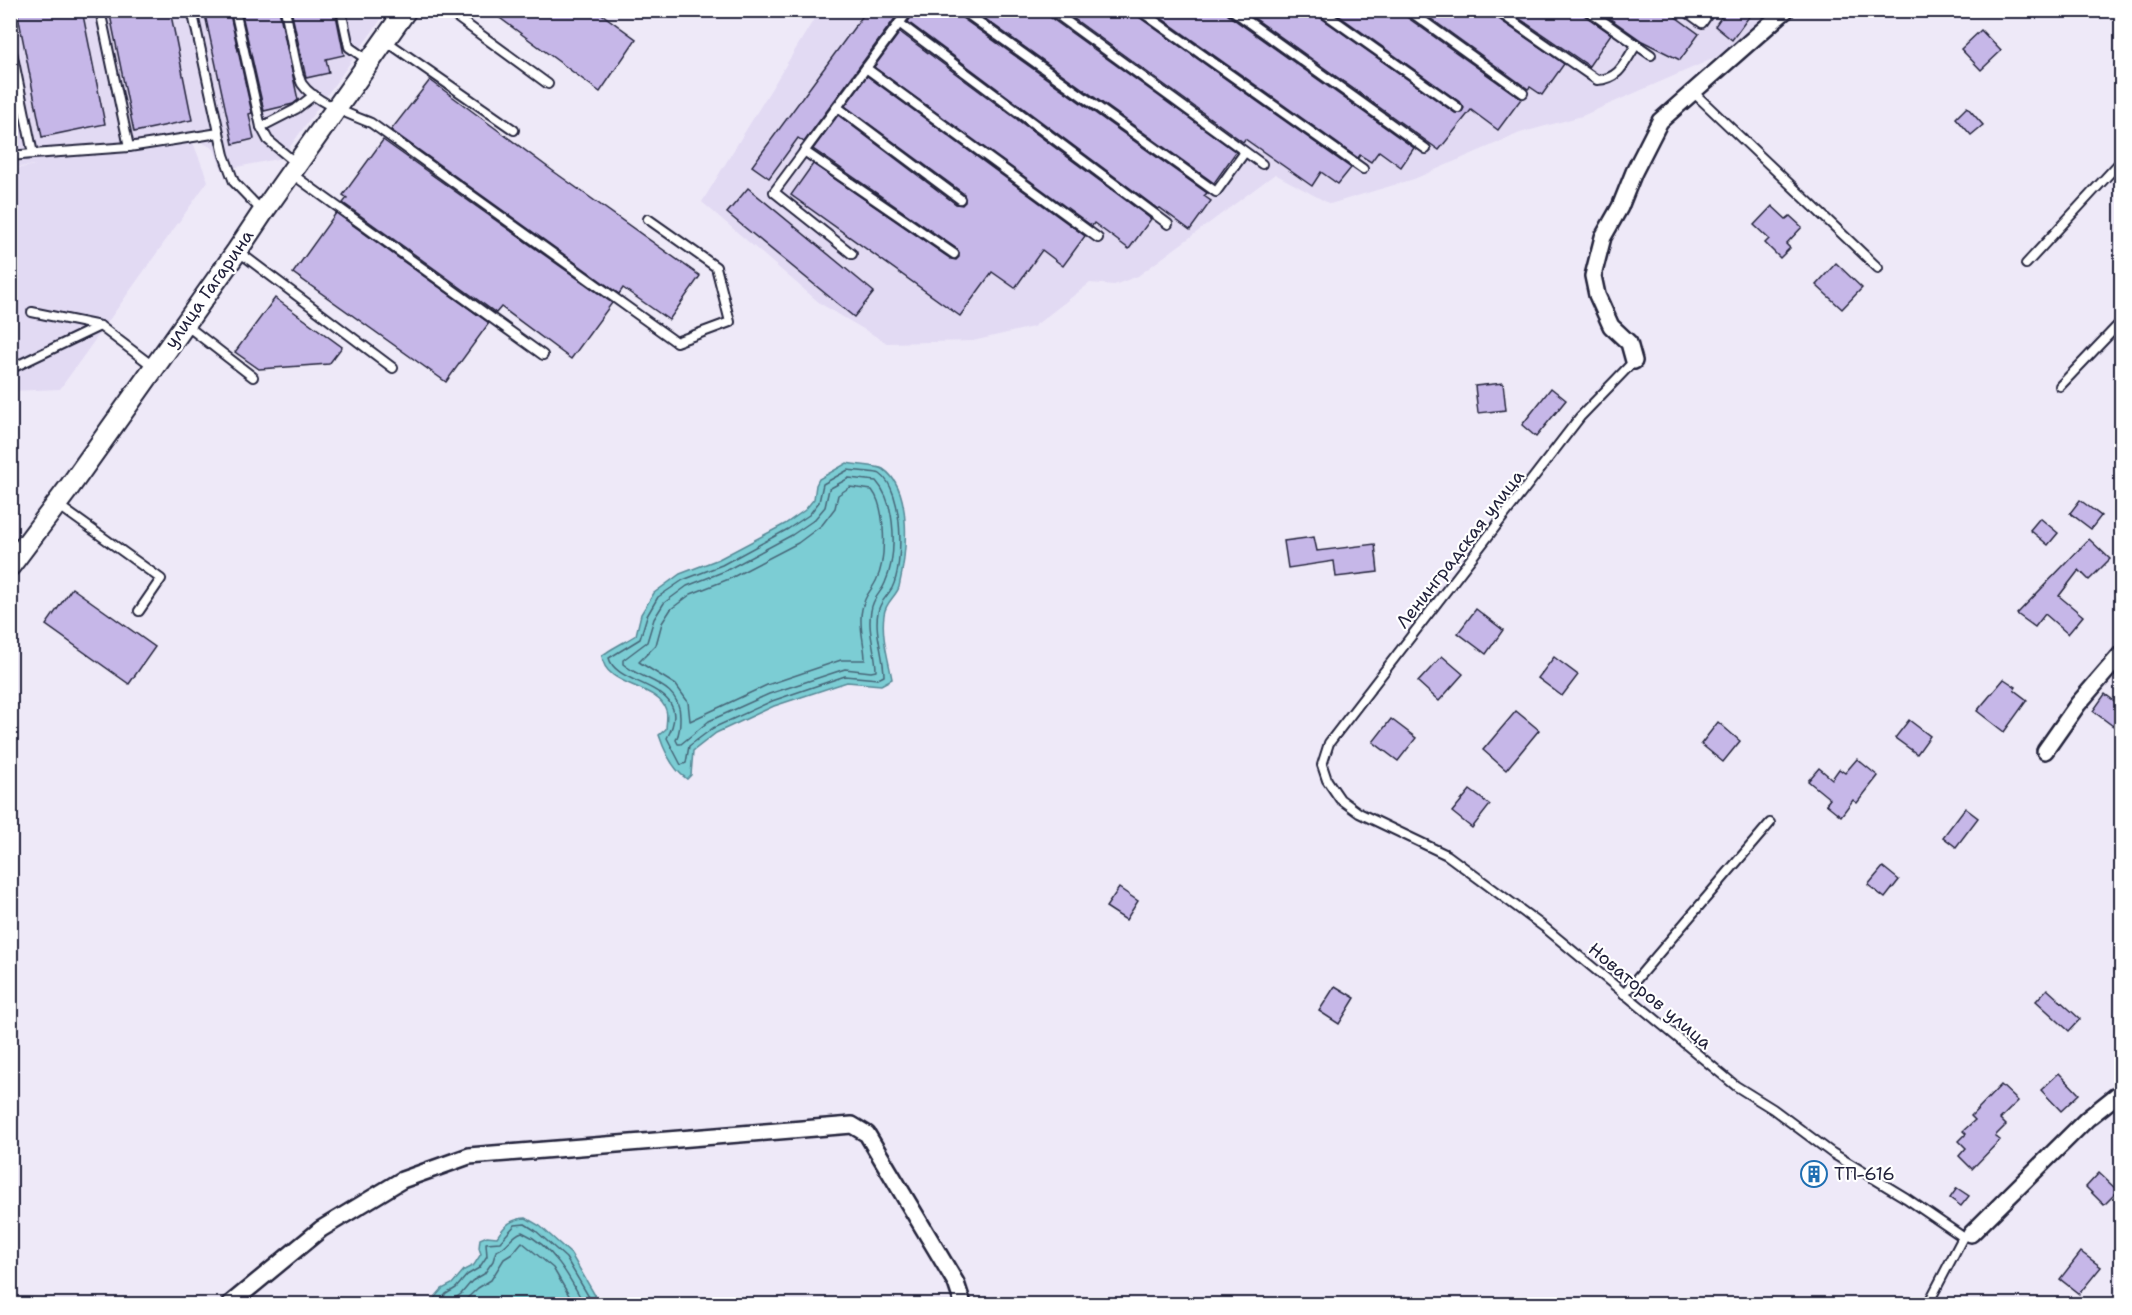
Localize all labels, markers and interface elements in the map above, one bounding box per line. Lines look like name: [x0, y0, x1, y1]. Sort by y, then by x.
street label: улица Гагарина: [159, 225, 259, 353]
street label: Ленинградская улица: [1391, 465, 1529, 633]
street label: Новаторов улица: [1583, 937, 1717, 1055]
building icon: ТП-616: [1799, 1159, 1829, 1189]
place label: ТП-616: [1834, 1162, 1895, 1186]

